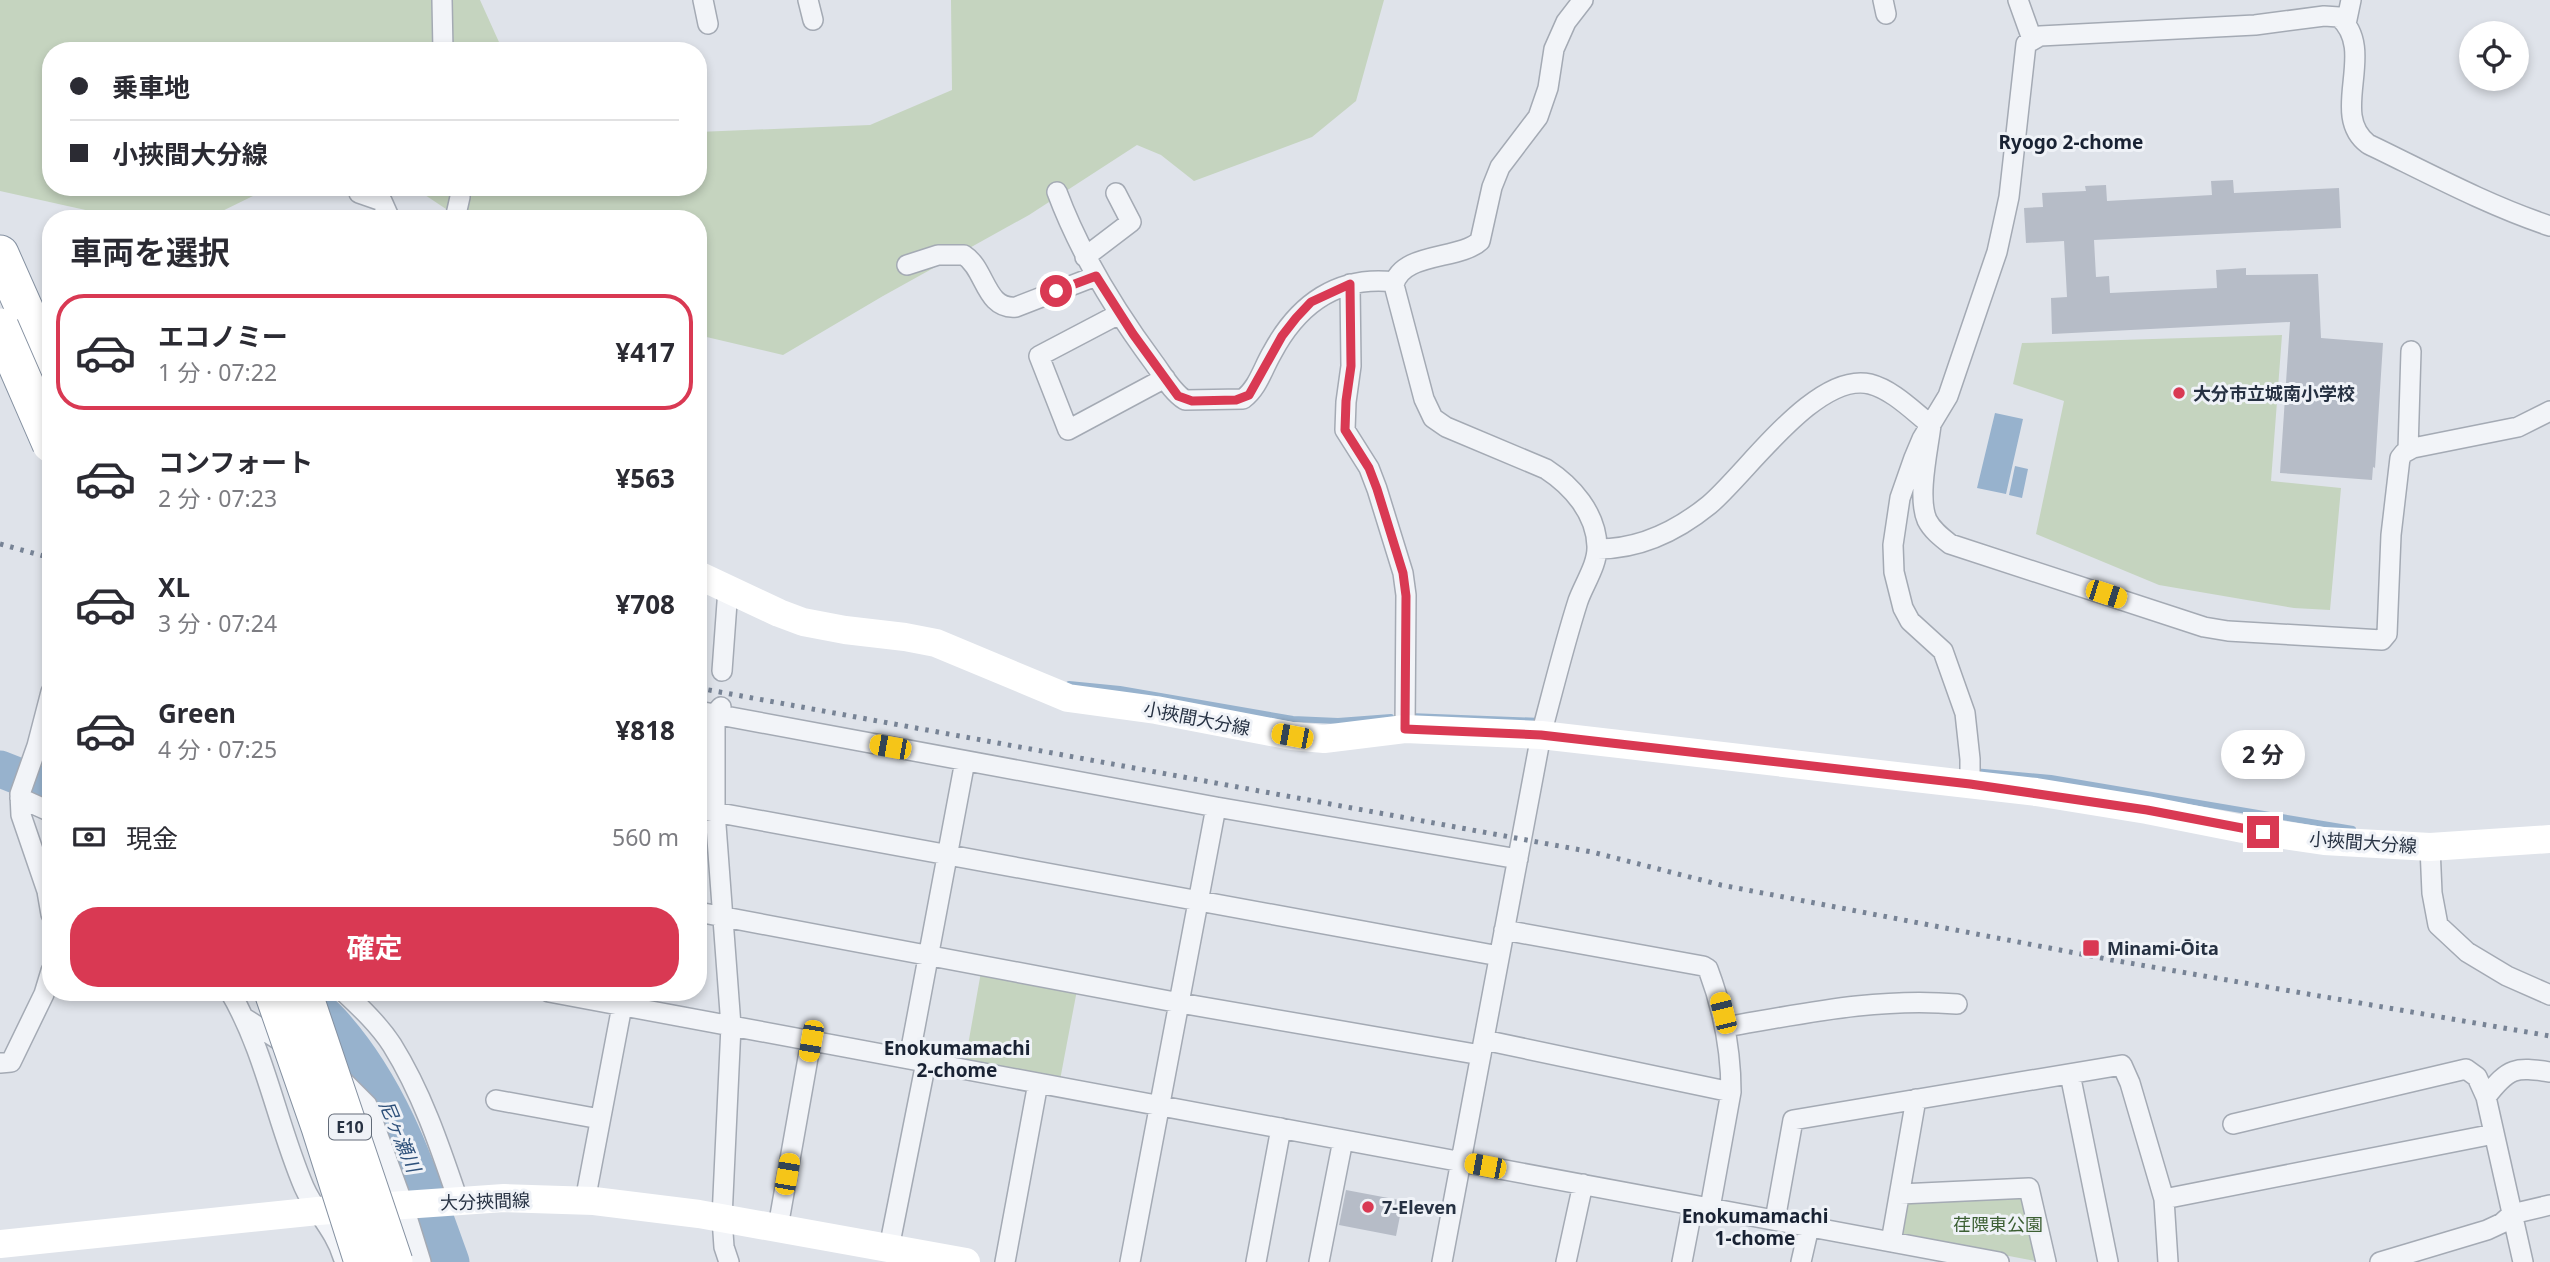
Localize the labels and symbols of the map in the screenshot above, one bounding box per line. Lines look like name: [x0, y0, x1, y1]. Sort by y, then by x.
district label: Ryogo 2-chome: [1999, 129, 2143, 155]
route start: [1040, 275, 1072, 307]
place label: 大分市立城南小学校: [2193, 381, 2355, 405]
marker: 大分市立城南小学校: [2171, 385, 2187, 401]
car: [2083, 578, 2130, 610]
street label: 小挾間大分線: [1142, 696, 1252, 740]
car: [1270, 722, 1315, 750]
callout: 2 分: [2221, 730, 2305, 780]
car: [868, 733, 913, 761]
route end: [2247, 816, 2279, 848]
street label: 小挾間大分線: [2308, 826, 2418, 858]
place label: Minami-Ōita: [2107, 936, 2219, 960]
marker: Minami-Ōita: [2081, 938, 2101, 958]
car: [1708, 990, 1739, 1036]
car: [798, 1018, 825, 1064]
district label: Enokumamachi 2-chome: [884, 1035, 1030, 1083]
water label: 尼ヶ瀬川: [373, 1096, 428, 1178]
road number: E10: [329, 1114, 371, 1140]
car: [774, 1151, 801, 1197]
car: [1463, 1152, 1508, 1180]
street label: 大分挾間線: [440, 1187, 530, 1215]
place label: 7-Eleven: [1382, 1195, 1457, 1219]
marker: 7-Eleven: [1360, 1199, 1376, 1215]
district label: Enokumamachi 1-chome: [1682, 1203, 1828, 1251]
park label: 荏隈東公園: [1953, 1212, 2043, 1236]

